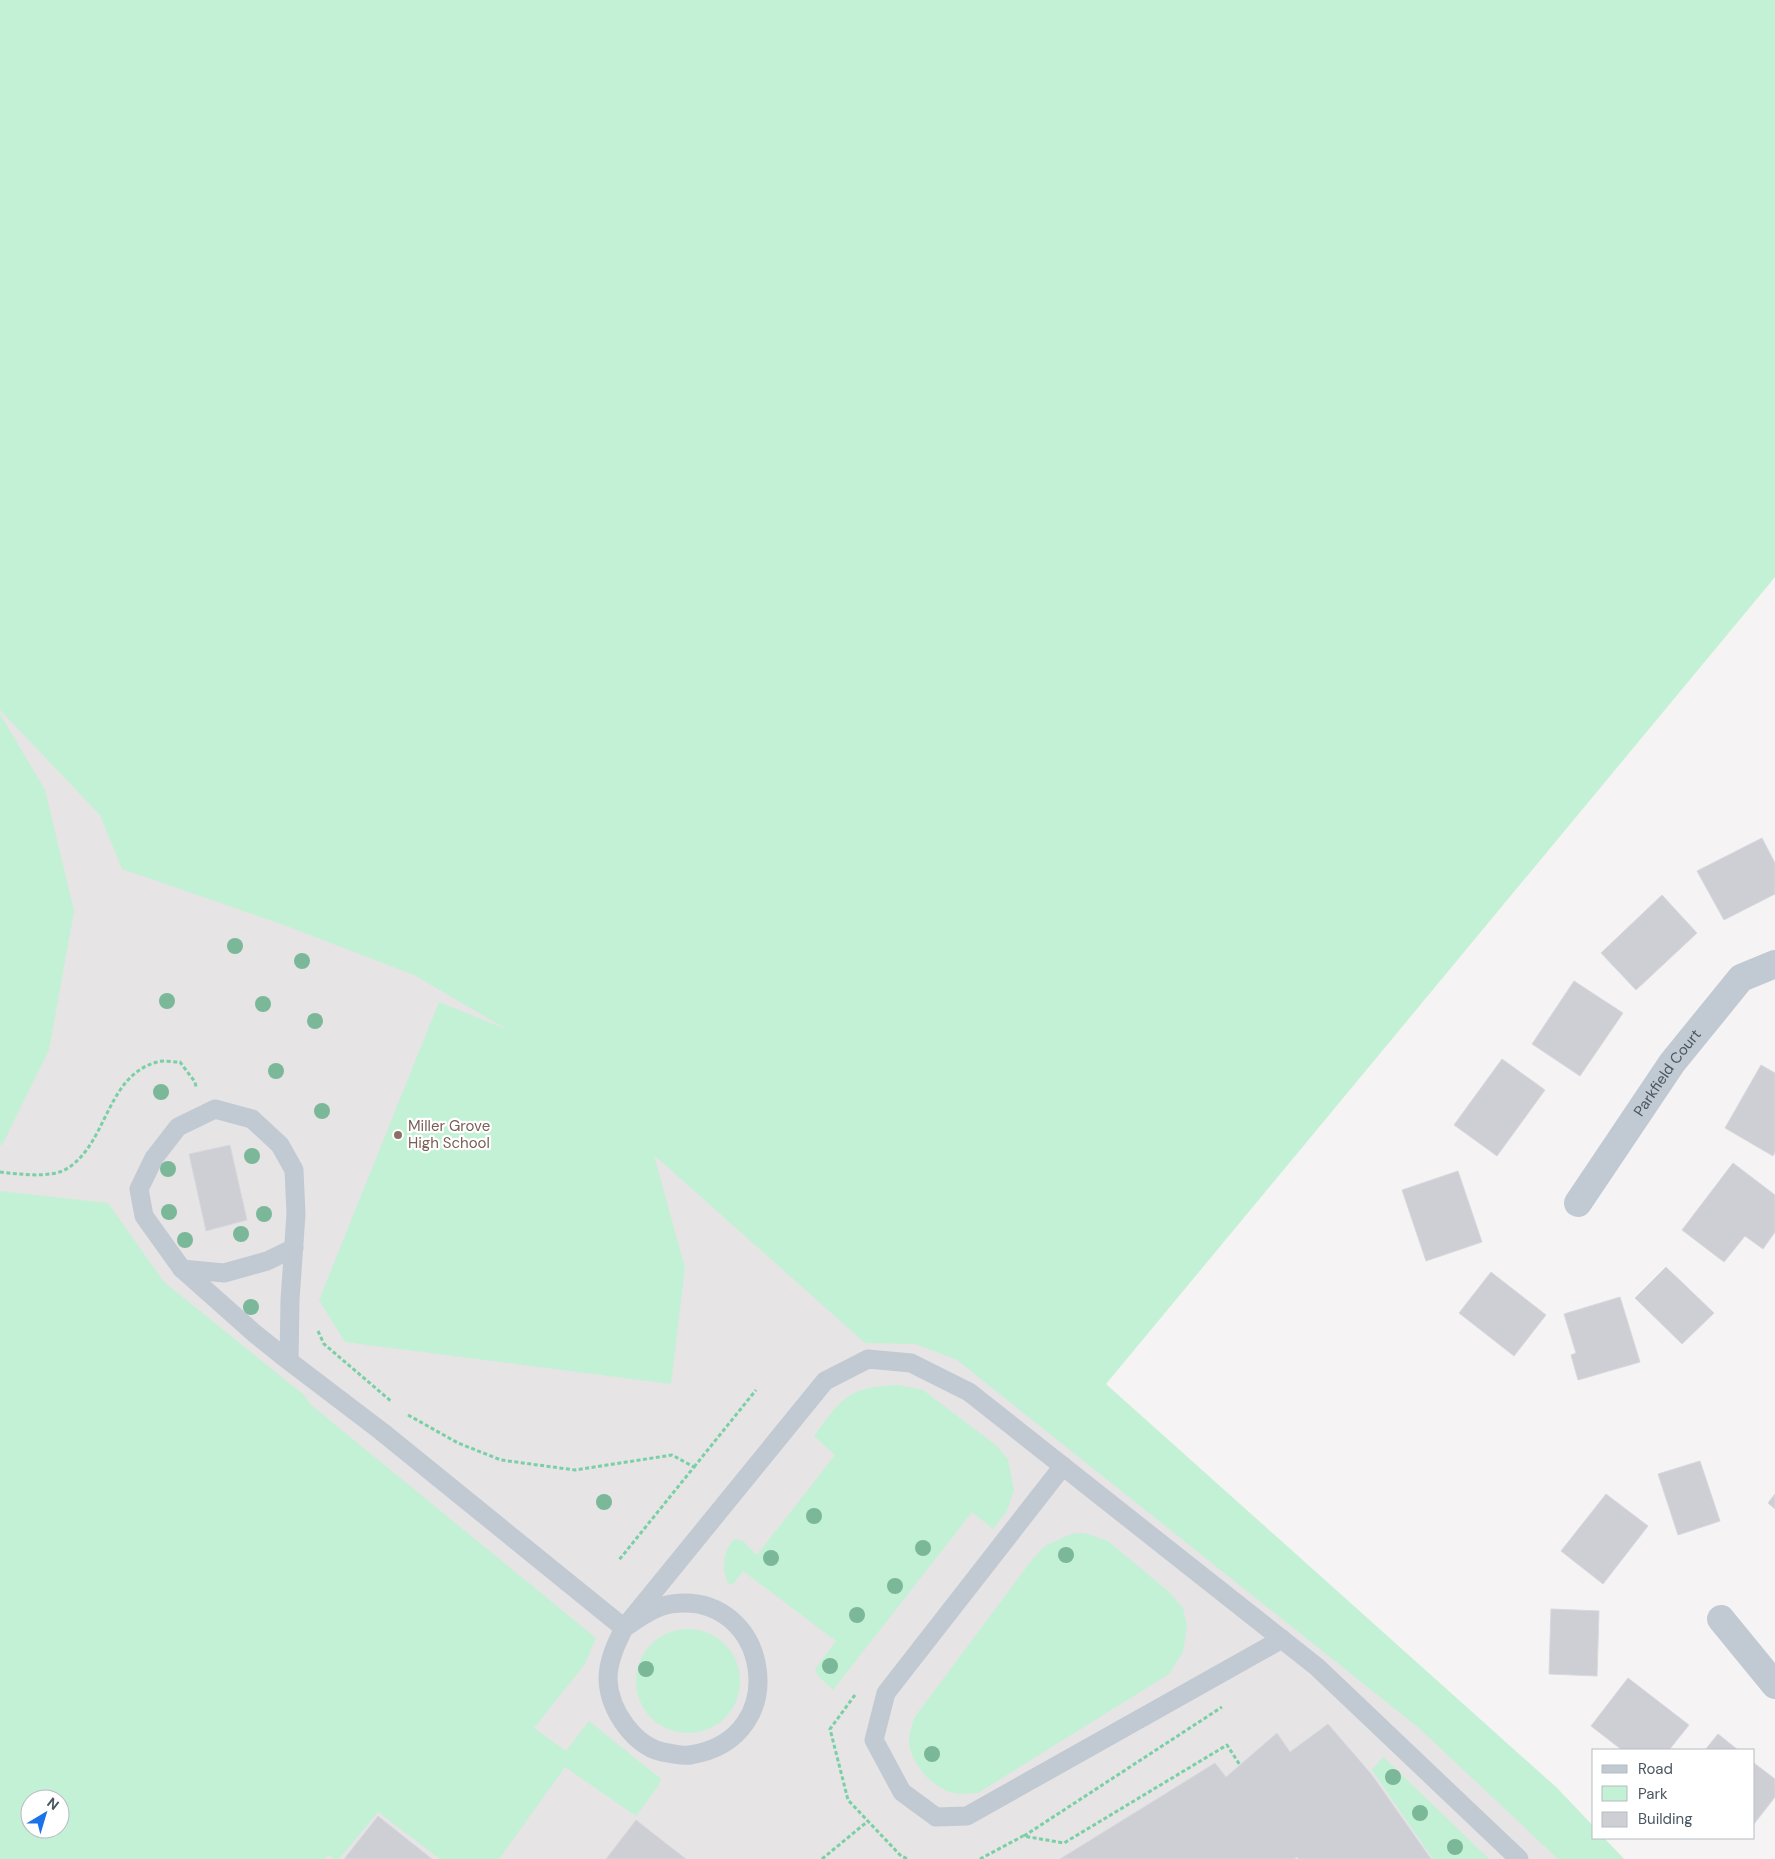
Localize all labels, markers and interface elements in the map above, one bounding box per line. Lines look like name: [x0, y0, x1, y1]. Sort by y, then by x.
street label: Parkfield Court: [1629, 1025, 1706, 1120]
place label: Miller Grove High School: [408, 1116, 490, 1153]
marker: Miller Grove High School: [392, 1129, 404, 1141]
legend: [1592, 1749, 1755, 1839]
text: Road: [1638, 1759, 1673, 1779]
text: Park: [1638, 1784, 1668, 1804]
north arrow: [20, 1789, 70, 1839]
text: N: [43, 1794, 63, 1814]
text: Building: [1638, 1809, 1693, 1829]

